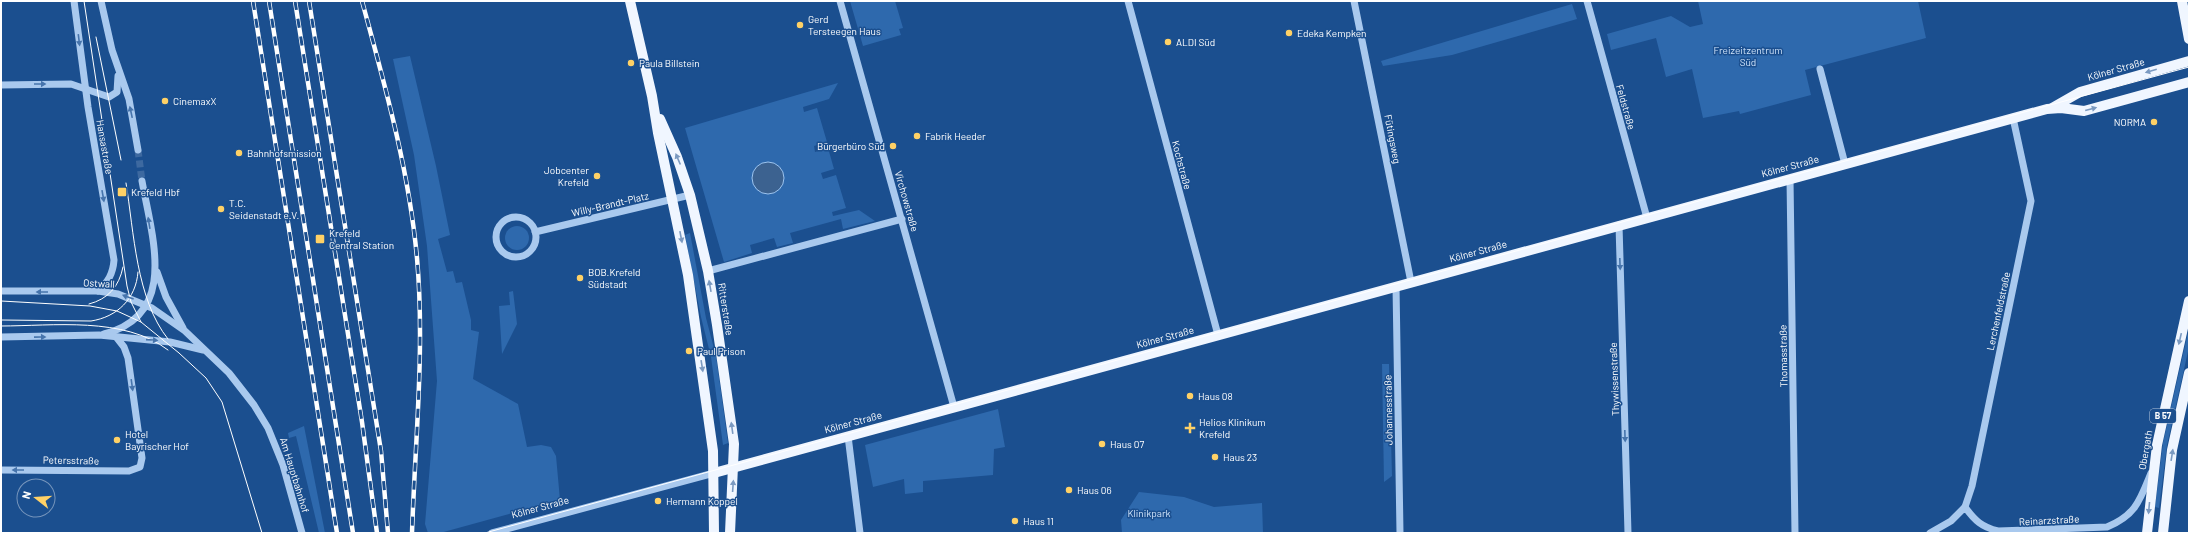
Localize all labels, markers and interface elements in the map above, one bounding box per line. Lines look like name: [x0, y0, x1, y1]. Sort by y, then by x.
place label: Gerd Tersteegen Haus: [808, 13, 881, 37]
marker: Gerd Tersteegen Haus: [795, 20, 805, 30]
place label: Edeka Kempken: [1297, 27, 1366, 39]
marker: Edeka Kempken: [1284, 28, 1294, 38]
one-way arrow: [76, 34, 82, 46]
place label: ALDI Süd: [1176, 36, 1215, 48]
marker: ALDI Süd: [1163, 37, 1173, 47]
park label: Freizeitzentrum Süd: [1713, 44, 1783, 68]
street label: Kölner Straße: [2086, 55, 2146, 83]
place label: Paula Billstein: [639, 57, 700, 69]
marker: Paula Billstein: [626, 58, 636, 68]
one-way arrow: [2145, 68, 2157, 74]
one-way arrow: [34, 81, 47, 87]
street label: Feldstraße: [1614, 83, 1638, 131]
place label: CinemaxX: [173, 95, 216, 107]
marker: CinemaxX: [160, 96, 170, 106]
one-way arrow: [128, 106, 134, 118]
one-way arrow: [2085, 106, 2097, 112]
street label: Fütingsweg: [1382, 113, 1404, 165]
place label: NORMA: [2114, 116, 2146, 128]
marker: NORMA: [2149, 117, 2159, 127]
street label: Hansastraße: [94, 119, 116, 175]
place label: Fabrik Heeder: [925, 130, 986, 142]
marker: Fabrik Heeder: [912, 131, 922, 141]
street label: Kochstraße: [1170, 139, 1194, 191]
place label: Bürgerbüro Süd: [817, 140, 885, 152]
marker: Bürgerbüro Süd: [888, 141, 898, 151]
place label: Bahnhofsmission: [247, 147, 322, 159]
marker: Bahnhofsmission: [234, 148, 244, 158]
one-way arrow: [674, 152, 680, 164]
street label: Kölner Straße: [1760, 153, 1820, 179]
place label: Jobcenter Krefeld: [544, 164, 589, 188]
street label: Virchowstraße: [893, 169, 921, 233]
marker: Jobcenter Krefeld: [592, 171, 602, 181]
marker: Krefeld Hbf: [116, 186, 128, 198]
place label: Krefeld Hbf: [131, 186, 180, 198]
street label: Willy-Brandt-Platz: [570, 189, 650, 219]
one-way arrow: [100, 190, 106, 202]
place label: T.C. Seidenstadt e.V.: [229, 197, 299, 221]
marker: T.C. Seidenstadt e.V.: [216, 204, 226, 214]
one-way arrow: [146, 217, 152, 229]
place label: Krefeld Central Station: [329, 227, 394, 251]
one-way arrow: [678, 231, 684, 244]
marker: Krefeld Central Station: [314, 233, 326, 245]
street label: Kölner Straße: [1448, 238, 1508, 264]
one-way arrow: [1617, 258, 1623, 271]
place label: BOB.Krefeld Südstadt: [588, 266, 641, 290]
street label: Lerchenfeldstraße: [1984, 271, 2012, 351]
marker: BOB.Krefeld Südstadt: [575, 273, 585, 283]
street label: Ostwall: [83, 276, 115, 290]
one-way arrow: [707, 280, 713, 292]
street label: Ritterstraße: [716, 282, 736, 336]
one-way arrow: [35, 289, 48, 295]
one-way arrow: [122, 294, 134, 300]
street label: Kölner Straße: [1135, 324, 1195, 350]
street label: Thomasstraße: [1776, 325, 1790, 387]
one-way arrow: [34, 333, 46, 340]
one-way arrow: [2177, 333, 2183, 345]
one-way arrow: [146, 337, 158, 344]
street label: Thywissenstraße: [1607, 342, 1621, 416]
place label: Paul Prison: [697, 345, 745, 357]
marker: Paul Prison: [684, 346, 694, 356]
one-way arrow: [699, 360, 705, 372]
street label: Johannesstraße: [1381, 375, 1395, 445]
one-way arrow: [129, 379, 135, 391]
place label: Haus 08: [1198, 390, 1233, 402]
marker: Haus 08: [1185, 391, 1195, 401]
street label: Kölner Straße: [823, 409, 883, 435]
road number: B 57: [2150, 409, 2176, 423]
place label: Helios Klinikum Krefeld: [1199, 416, 1266, 440]
one-way arrow: [729, 422, 735, 434]
marker: Helios Klinikum Krefeld: [1184, 422, 1196, 434]
place label: Hotel Bayrischer Hof: [125, 428, 189, 452]
street label: Obergath: [2136, 429, 2154, 471]
one-way arrow: [1622, 430, 1628, 443]
marker: Hotel Bayrischer Hof: [112, 435, 122, 445]
street label: Am Hauptbahnhof: [278, 436, 312, 515]
place label: Haus 07: [1110, 438, 1144, 450]
marker: Haus 07: [1097, 439, 1107, 449]
one-way arrow: [2169, 449, 2175, 461]
place label: Haus 23: [1223, 451, 1257, 463]
marker: Haus 23: [1210, 452, 1220, 462]
street label: Petersstraße: [43, 454, 99, 466]
one-way arrow: [11, 467, 24, 473]
north arrow: [16, 478, 56, 518]
one-way arrow: [730, 480, 737, 492]
place label: Haus 06: [1077, 484, 1112, 496]
marker: Haus 06: [1064, 485, 1074, 495]
text: N: [19, 490, 33, 500]
street label: Kölner Straße: [510, 494, 570, 520]
place label: Hermann Koppel: [666, 495, 738, 507]
marker: Hermann Koppel: [653, 496, 663, 506]
one-way arrow: [2145, 502, 2152, 514]
park label: Klinikpark: [1127, 507, 1171, 519]
street label: Reinarzstraße: [2018, 512, 2080, 528]
place label: Haus 11: [1023, 515, 1054, 527]
marker: Haus 11: [1010, 516, 1020, 526]

